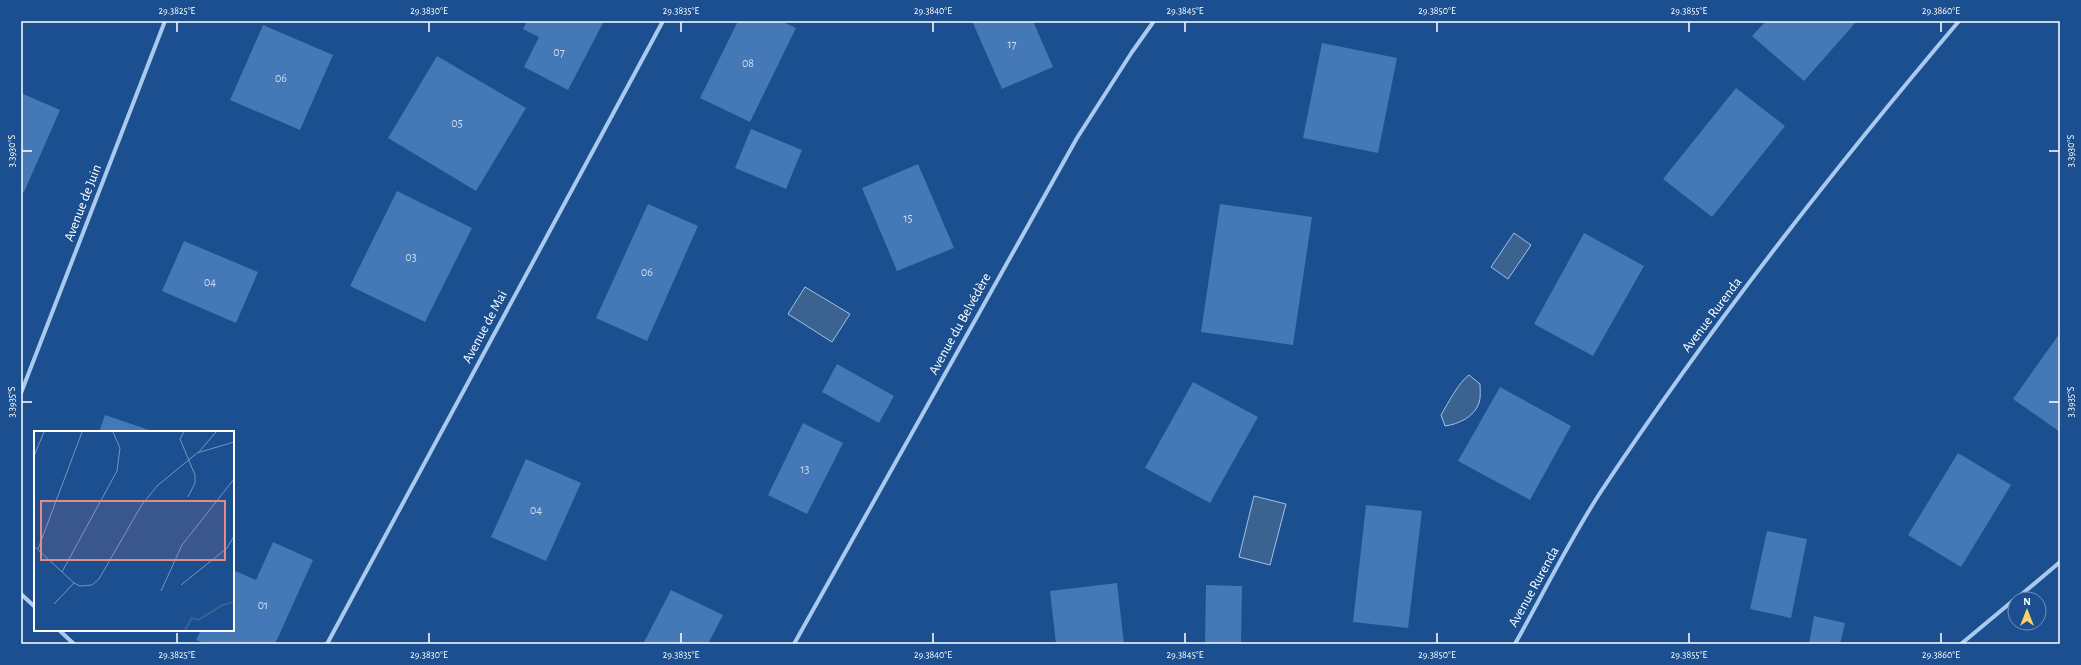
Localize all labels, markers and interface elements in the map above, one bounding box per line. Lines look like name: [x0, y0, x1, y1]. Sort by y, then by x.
text: 29.3825°E: [159, 6, 196, 16]
text: 29.3830°E: [410, 6, 448, 16]
text: 29.3835°E: [663, 6, 699, 16]
text: 29.3840°E: [914, 6, 952, 16]
text: 29.3845°E: [1166, 6, 1204, 16]
text: 29.3850°E: [1418, 6, 1456, 16]
text: 29.3855°E: [1671, 6, 1707, 16]
text: 29.3860°E: [1922, 6, 1960, 16]
house number: 17: [1007, 38, 1017, 50]
house number: 07: [553, 46, 565, 58]
house number: 08: [742, 57, 754, 69]
house number: 06: [275, 72, 287, 84]
house number: 05: [451, 117, 463, 129]
text: 3.3930°S: [7, 135, 17, 167]
text: 3.3930°S: [2066, 135, 2076, 167]
street label: Avenue de Juin: [62, 163, 104, 243]
house number: 15: [903, 212, 913, 224]
house number: 03: [405, 251, 417, 263]
house number: 06: [641, 266, 653, 278]
street label: Avenue du Belvédère: [926, 271, 994, 377]
street label: Avenue Rurenda: [1679, 275, 1745, 355]
house number: 04: [204, 276, 216, 288]
street label: Avenue de Mai: [460, 288, 510, 366]
text: 3.3935°S: [7, 386, 17, 418]
text: 3.3935°S: [2066, 386, 2076, 418]
inset map: [34, 431, 234, 631]
house number: 13: [800, 463, 810, 475]
house number: 04: [530, 504, 542, 516]
street label: Avenue Rurenda: [1506, 544, 1562, 630]
north arrow: [2007, 591, 2047, 631]
text: N: [2023, 596, 2031, 607]
house number: 01: [258, 599, 268, 611]
text: 29.3825°E: [159, 650, 196, 660]
text: 29.3830°E: [410, 650, 448, 660]
text: 29.3835°E: [663, 650, 699, 660]
text: 29.3840°E: [914, 650, 952, 660]
text: 29.3845°E: [1166, 650, 1204, 660]
text: 29.3850°E: [1418, 650, 1456, 660]
text: 29.3855°E: [1671, 650, 1707, 660]
text: 29.3860°E: [1922, 650, 1960, 660]

